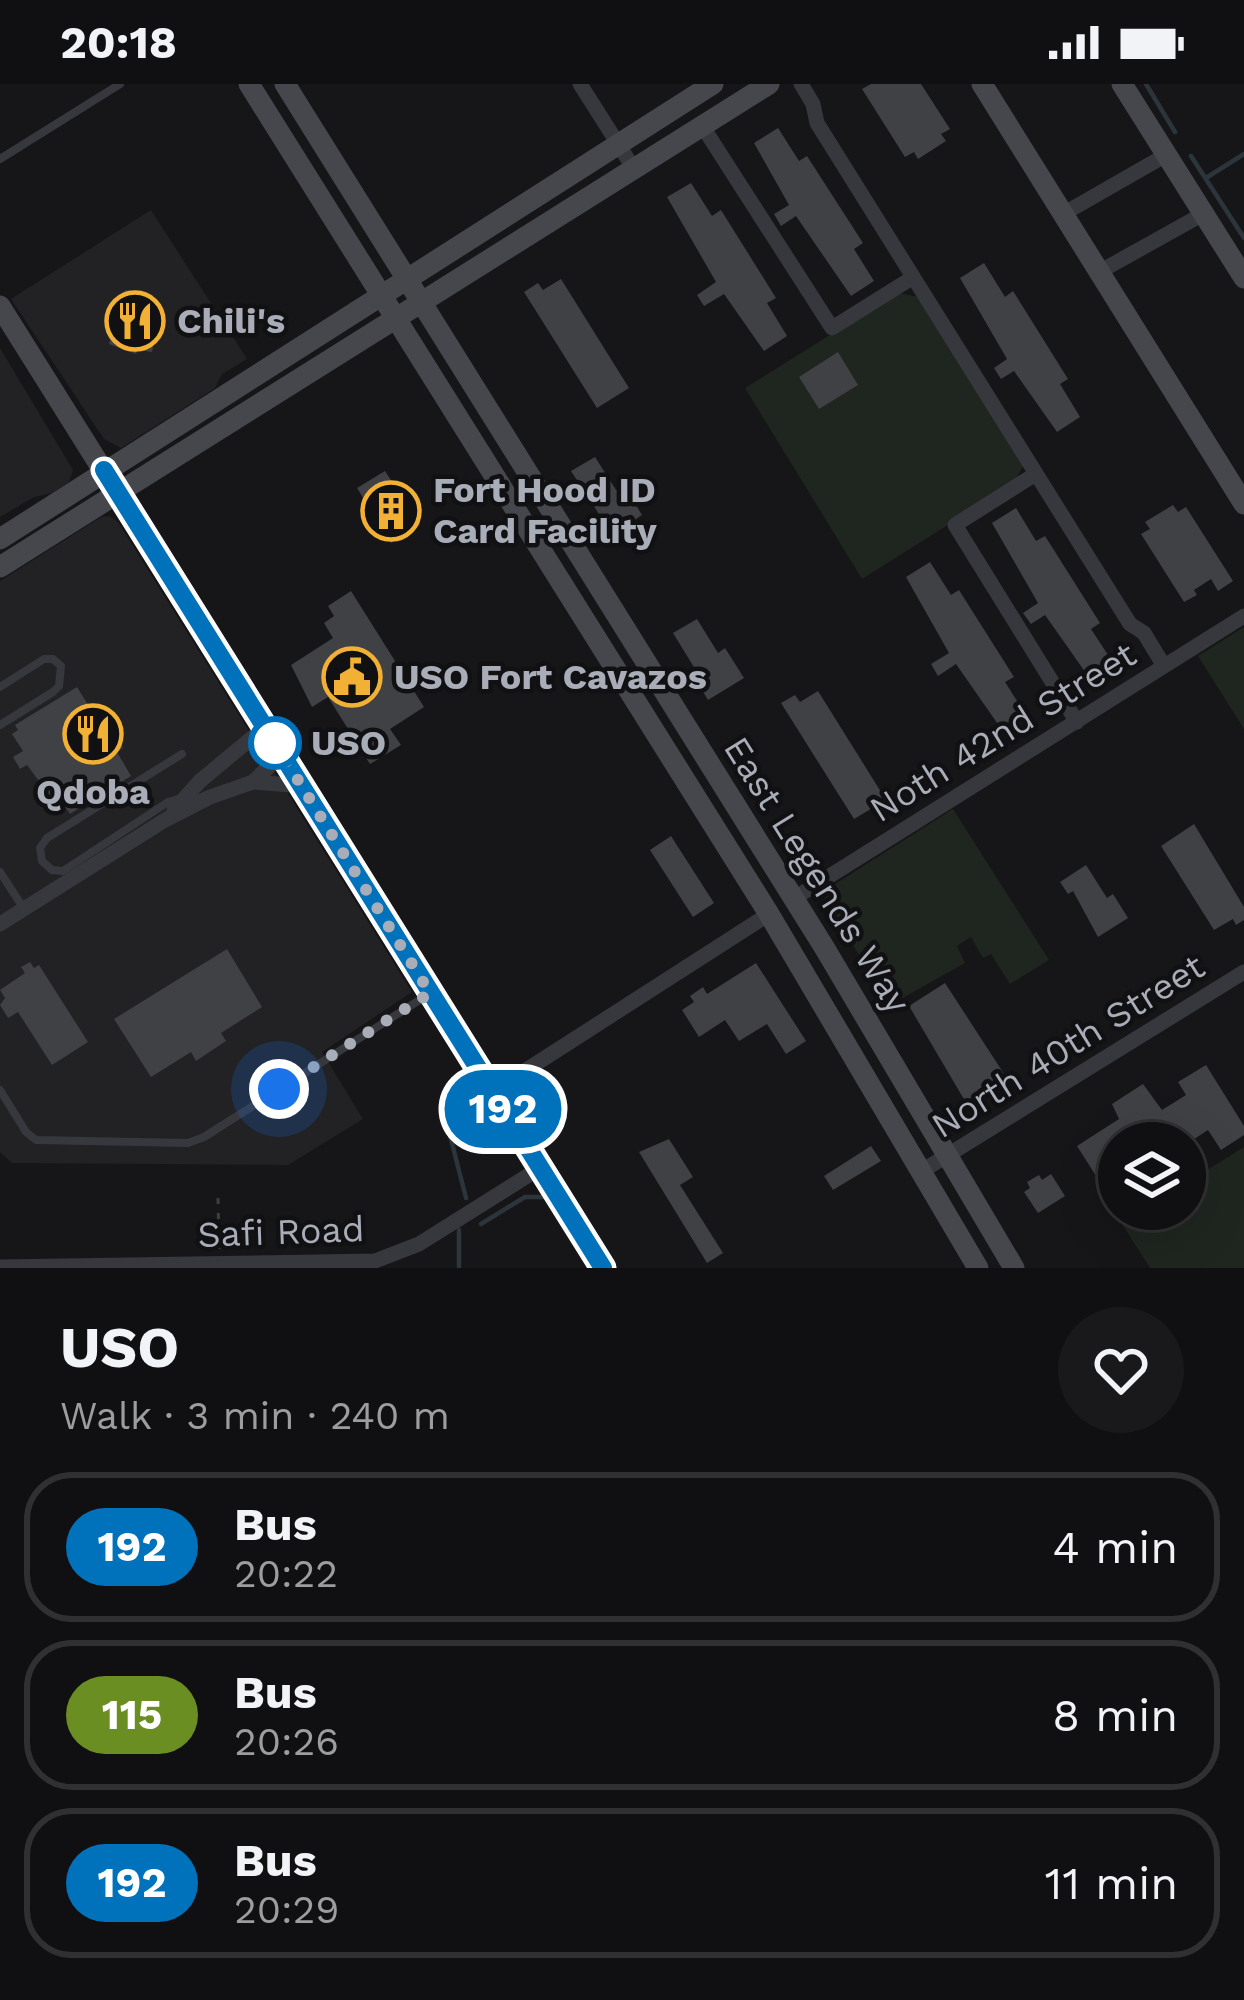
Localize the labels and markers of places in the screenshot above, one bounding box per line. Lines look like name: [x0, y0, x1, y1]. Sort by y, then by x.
restaurant icon: Chili's: [104, 290, 166, 352]
place label: Chili's: [177, 300, 285, 342]
place label: Fort Hood ID Card Facility: [433, 469, 657, 552]
building icon: Fort Hood ID Card Facility: [360, 480, 422, 542]
public building icon: USO Fort Cavazos: [321, 646, 383, 708]
place label: USO Fort Cavazos: [394, 656, 707, 698]
restaurant icon: Qdoba: [62, 703, 124, 765]
marker: USO: [250, 718, 300, 768]
place label: USO: [311, 722, 386, 764]
place label: Qdoba: [36, 771, 150, 813]

